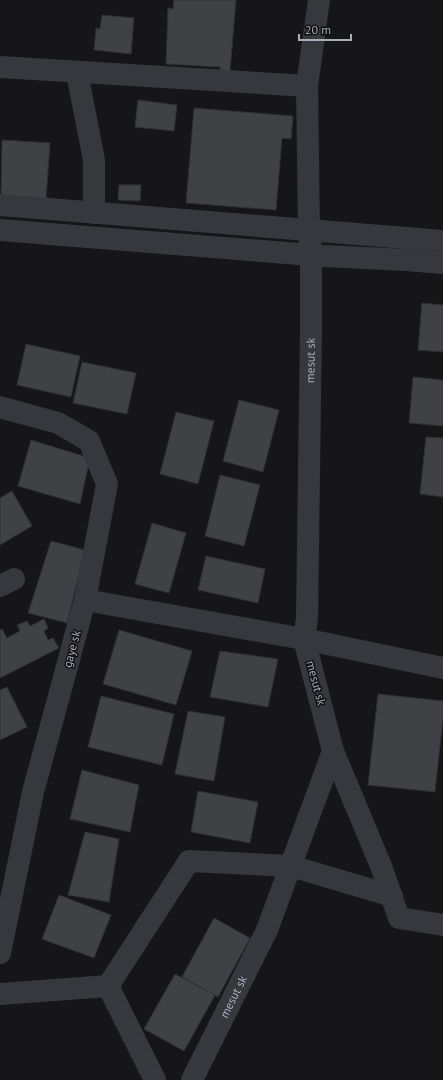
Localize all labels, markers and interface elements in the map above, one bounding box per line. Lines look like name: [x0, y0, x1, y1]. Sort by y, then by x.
scale bar: [299, 16, 351, 42]
text: 20 m: [305, 22, 331, 37]
street label: mesut sk: [302, 337, 318, 383]
street label: gaye sk: [59, 628, 84, 669]
street label: mesut sk: [303, 659, 330, 707]
street label: mesut sk: [216, 973, 250, 1020]

